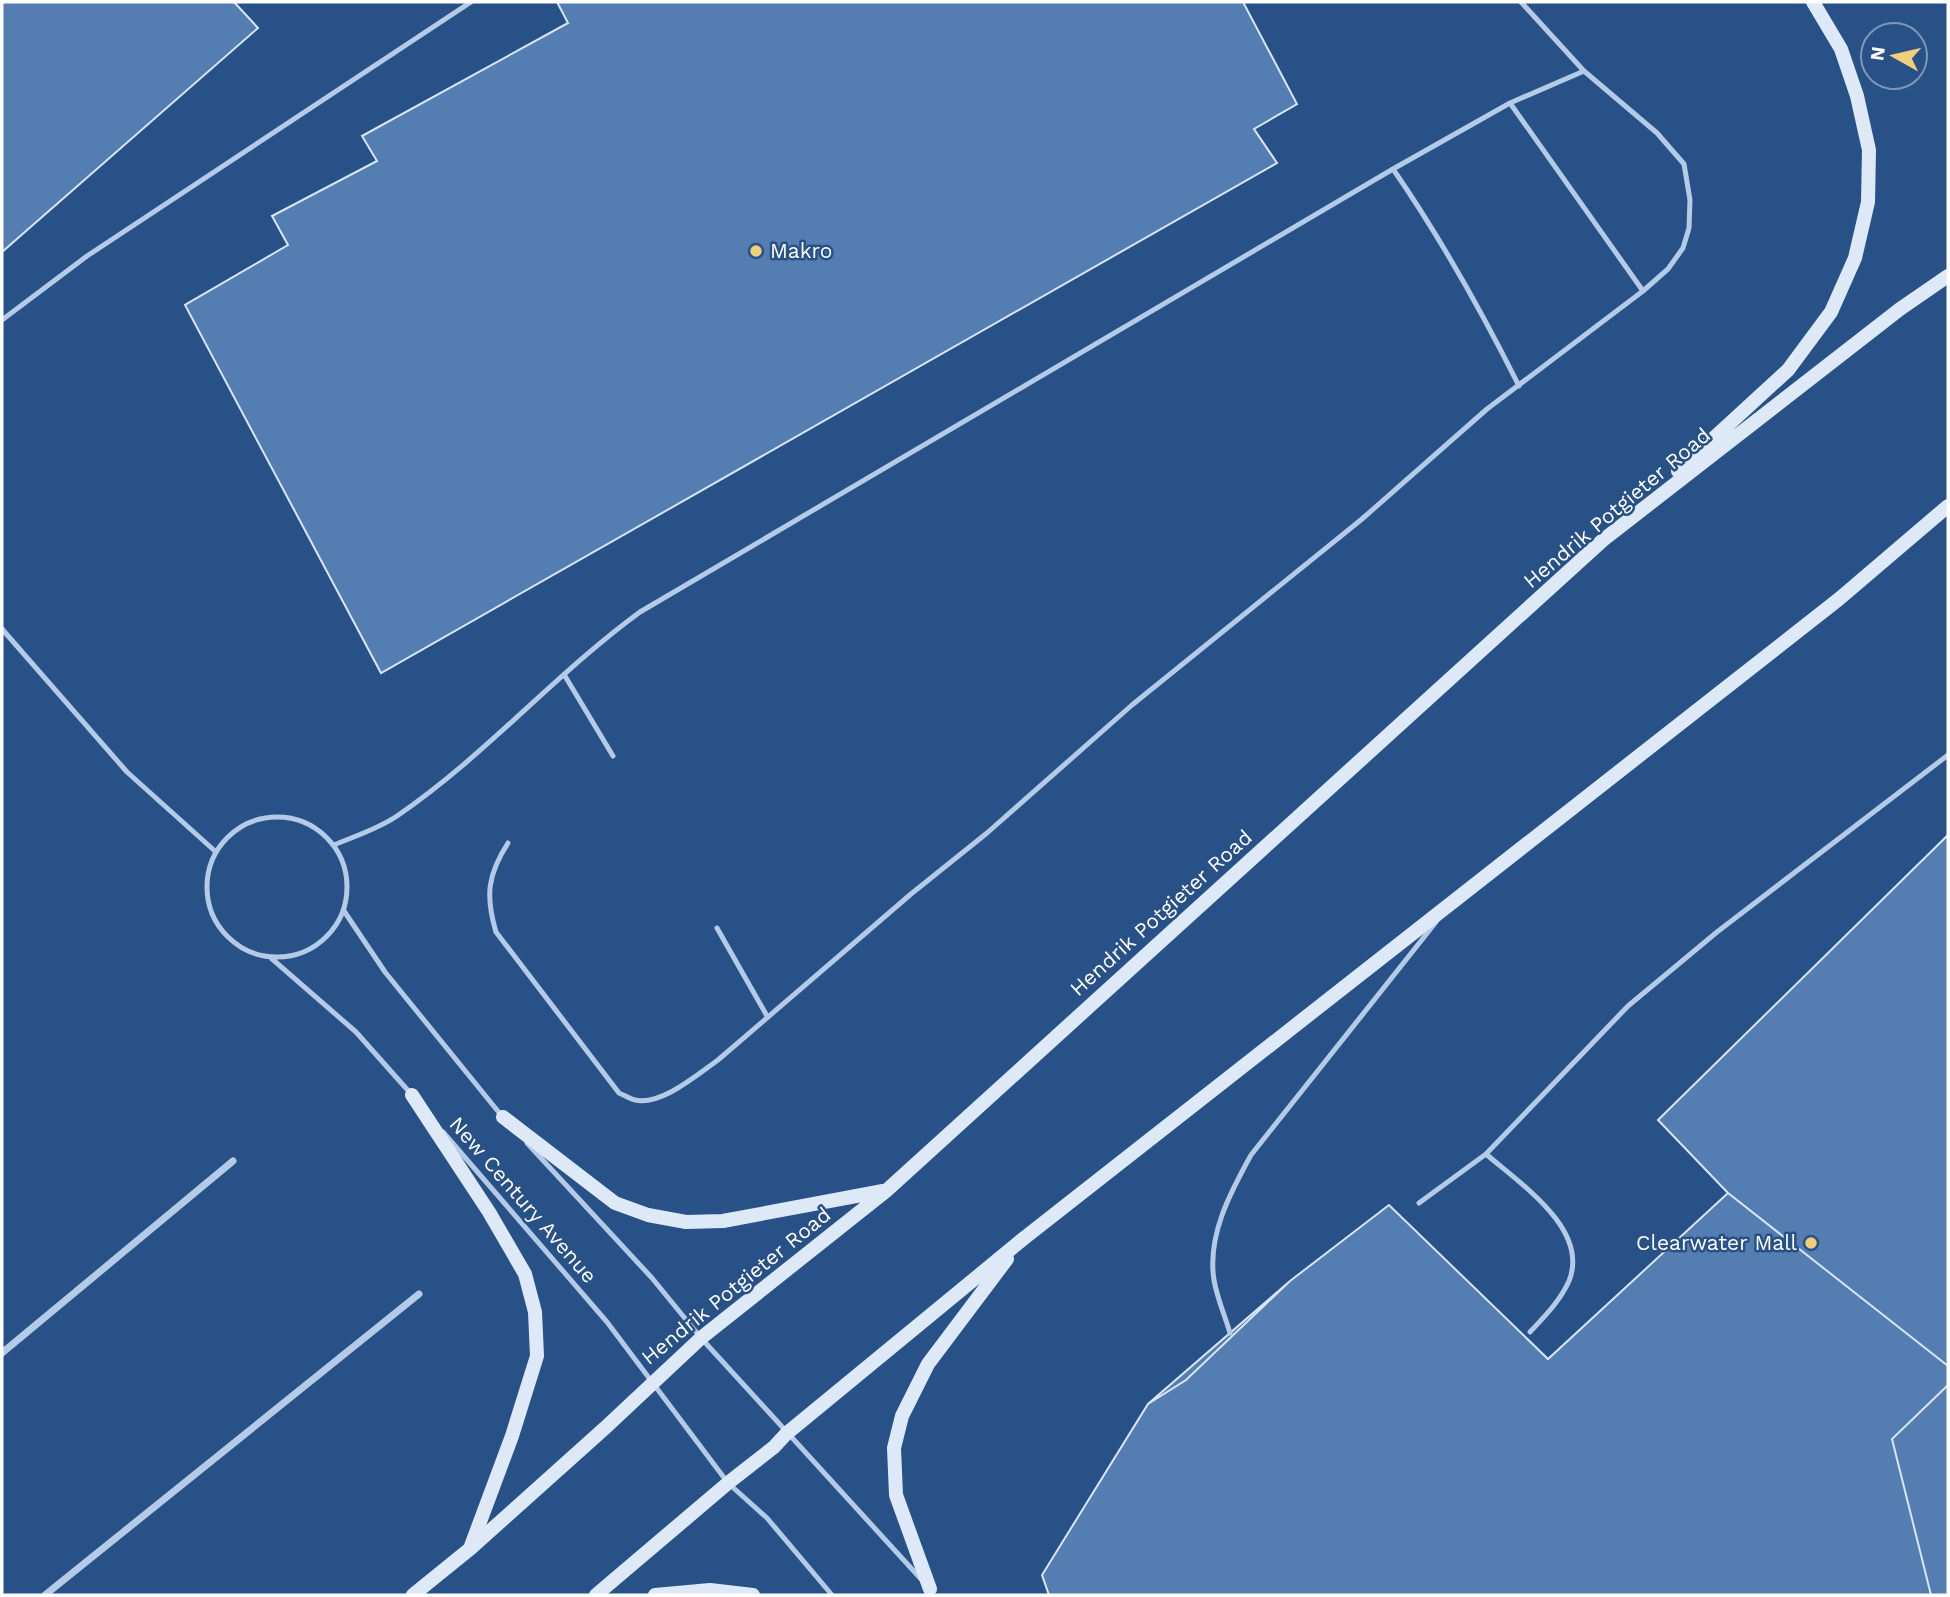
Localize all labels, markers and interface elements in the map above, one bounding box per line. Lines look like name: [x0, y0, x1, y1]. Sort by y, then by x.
north arrow: [1859, 21, 1929, 91]
text: N: [1865, 45, 1890, 62]
place label: Makro: [770, 238, 832, 263]
marker: Makro: [748, 243, 764, 259]
street label: Hendrik Potgieter Road: [1518, 422, 1715, 593]
street label: Hendrik Potgieter Road: [1065, 824, 1257, 1001]
street label: New Century Avenue: [444, 1111, 602, 1288]
street label: Hendrik Potgieter Road: [636, 1202, 835, 1370]
place label: Clearwater Mall: [1636, 1230, 1798, 1255]
marker: Clearwater Mall: [1803, 1235, 1819, 1251]

